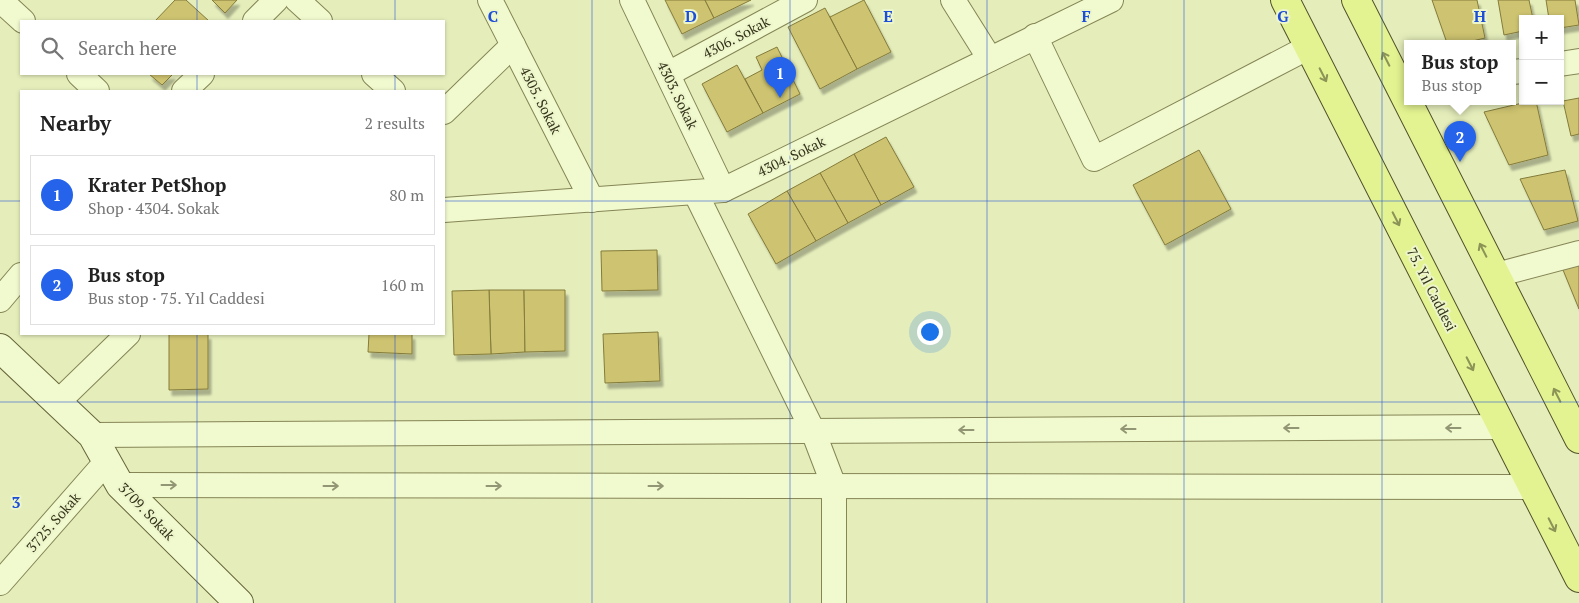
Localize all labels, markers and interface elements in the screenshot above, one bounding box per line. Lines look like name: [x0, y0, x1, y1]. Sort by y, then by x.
text: C: [488, 5, 498, 27]
text: D: [685, 5, 697, 27]
text: E: [883, 5, 893, 27]
text: F: [1081, 5, 1091, 27]
text: G: [1277, 5, 1289, 27]
text: H: [1474, 5, 1486, 27]
street label: 4306. Sokak: [699, 11, 774, 63]
map controls: [1519, 15, 1564, 105]
button: +: [1519, 15, 1564, 60]
search box: [20, 20, 445, 75]
icon: search: [38, 34, 66, 62]
text: Search here: [78, 35, 177, 60]
popup: [1404, 40, 1516, 105]
text: Bus stop: [1422, 49, 1498, 74]
one-way arrow: [1381, 52, 1390, 67]
pin: 1: [764, 57, 796, 98]
street label: 4303. Sokak: [653, 58, 703, 133]
button: −: [1519, 60, 1564, 105]
street label: 4305. Sokak: [516, 63, 566, 138]
one-way arrow: [1318, 67, 1328, 82]
text: Bus stop: [1422, 74, 1482, 96]
text: Nearby: [40, 109, 111, 137]
text: 2 results: [365, 112, 425, 134]
pin: 2: [1444, 121, 1476, 162]
street label: 4304. Sokak: [754, 131, 829, 181]
text: Krater PetShop: [88, 172, 226, 197]
text: 1: [52, 184, 62, 206]
text: 80 m: [389, 184, 424, 206]
text: Shop · 4304. Sokak: [88, 197, 219, 219]
one-way arrow: [1391, 212, 1401, 227]
one-way arrow: [1478, 243, 1488, 258]
street label: 75. Yıl Caddesi: [1403, 244, 1461, 334]
text: Bus stop: [88, 262, 165, 287]
text: 2: [52, 274, 62, 296]
text: 160 m: [381, 274, 424, 296]
text: Bus stop · 75. Yıl Caddesi: [88, 287, 265, 309]
your location: [917, 319, 943, 345]
one-way arrow: [1466, 356, 1475, 371]
one-way arrow: [1552, 388, 1562, 403]
one-way arrow: [1446, 423, 1462, 433]
one-way arrow: [1121, 424, 1137, 434]
one-way arrow: [1283, 424, 1299, 433]
one-way arrow: [958, 425, 974, 435]
street label: 3709. Sokak: [115, 478, 180, 545]
one-way arrow: [160, 480, 176, 490]
one-way arrow: [323, 481, 339, 490]
one-way arrow: [485, 481, 501, 491]
one-way arrow: [648, 481, 664, 491]
street label: 3725. Sokak: [22, 488, 85, 556]
text: 3: [11, 491, 21, 513]
one-way arrow: [1547, 517, 1557, 532]

